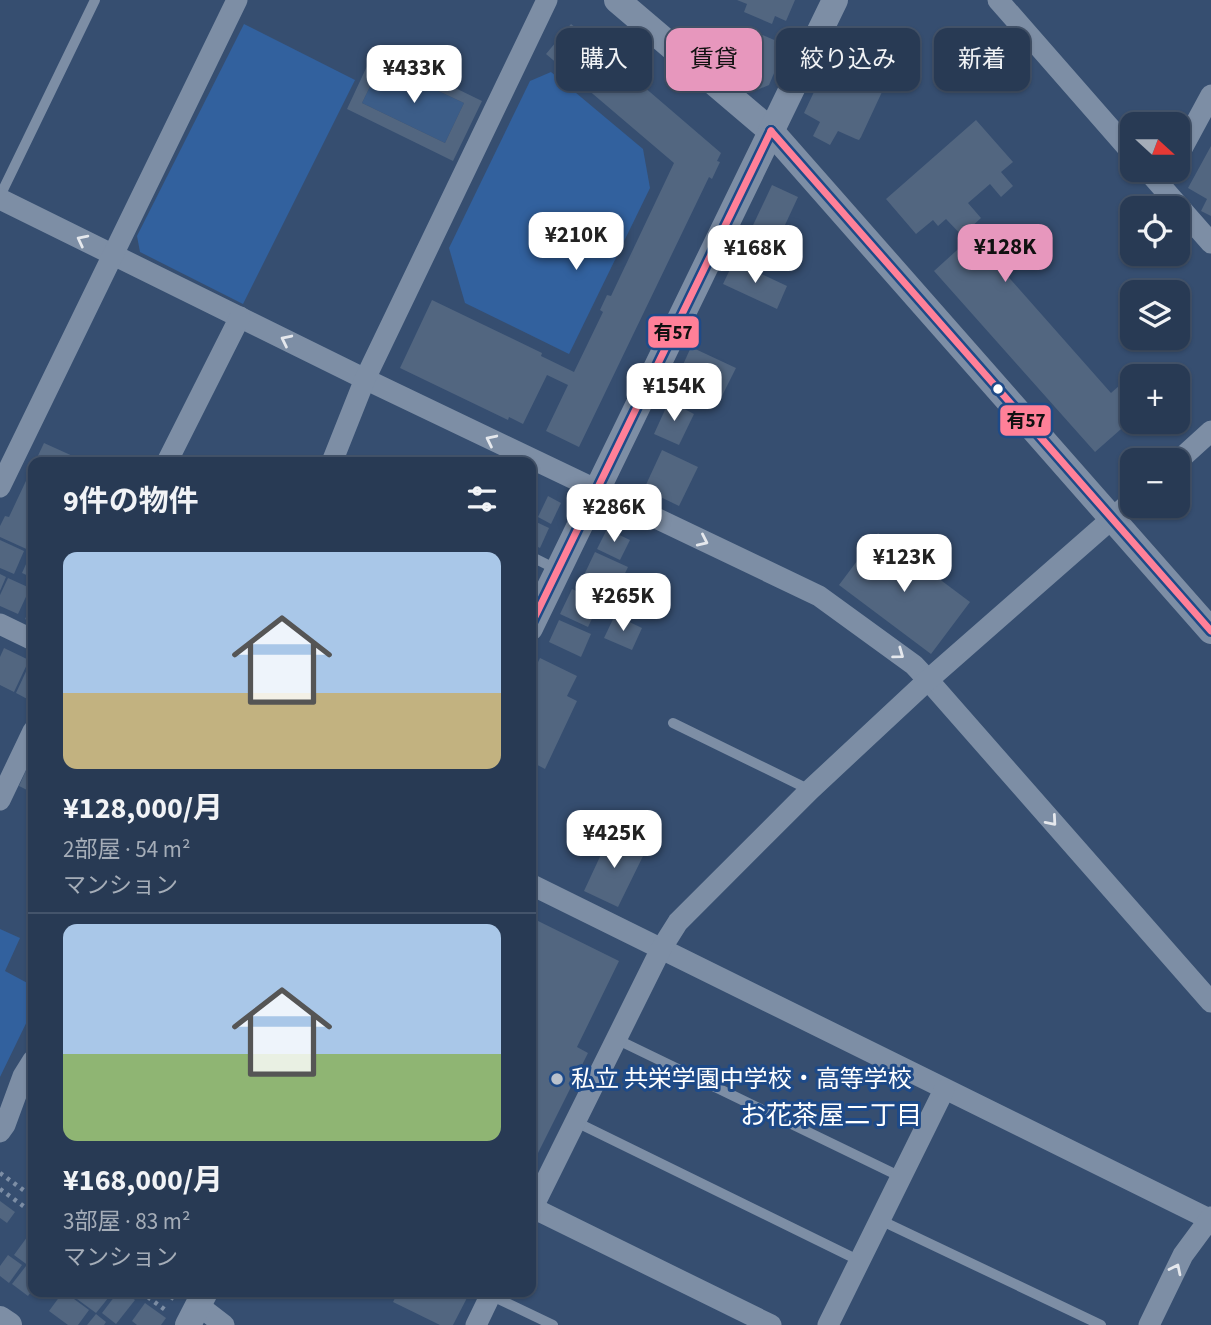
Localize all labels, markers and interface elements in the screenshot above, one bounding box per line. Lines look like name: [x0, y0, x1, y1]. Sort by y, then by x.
chip: 購入: [556, 28, 652, 91]
chip: 賃貸: [666, 28, 762, 91]
chip: 絞り込み: [776, 28, 920, 91]
chip: 新着: [934, 28, 1030, 91]
pin: ¥433K: [365, 46, 463, 105]
text: ¥433K: [383, 51, 445, 84]
north arrow: [1120, 112, 1190, 182]
map controls: [1120, 112, 1190, 518]
button: locate: [1120, 196, 1190, 266]
pin: ¥210K: [527, 212, 625, 272]
text: ¥210K: [545, 218, 607, 251]
pin: ¥128K: [956, 224, 1054, 284]
pin: ¥168K: [706, 226, 804, 285]
text: ¥128K: [974, 230, 1036, 263]
text: ¥168K: [724, 231, 786, 264]
one-way arrow: [77, 234, 89, 248]
button: layers: [1120, 280, 1190, 350]
line badge: 有57: [647, 315, 700, 349]
text: 有57: [653, 320, 693, 347]
one-way arrow: [281, 335, 293, 349]
pin: ¥154K: [625, 364, 723, 423]
button: +: [1120, 364, 1190, 434]
text: ¥154K: [643, 369, 705, 402]
unlabelled marker: [991, 382, 1005, 396]
line badge: 有57: [999, 404, 1052, 437]
text: 有57: [1006, 408, 1046, 435]
one-way arrow: [486, 434, 498, 448]
button: −: [1120, 448, 1190, 518]
text: 9件の物件: [63, 480, 199, 523]
icon: filters: [463, 480, 501, 518]
pin: ¥286K: [565, 484, 663, 544]
text: ¥286K: [583, 490, 645, 523]
one-way arrow: [695, 533, 708, 547]
pin: ¥123K: [855, 534, 953, 594]
text: ¥123K: [873, 540, 935, 573]
pin: ¥265K: [574, 574, 672, 633]
text: ¥265K: [592, 579, 654, 612]
icon: home: [219, 597, 345, 723]
one-way arrow: [891, 646, 904, 658]
text: ¥128,000/月: [63, 787, 223, 830]
pin: ¥425K: [565, 810, 663, 870]
one-way arrow: [1044, 813, 1056, 826]
text: ¥425K: [583, 816, 645, 849]
text: 2部屋 · 54 m²: [63, 833, 190, 866]
text: マンション: [63, 869, 178, 902]
icon: home: [219, 969, 345, 1095]
place label: 私立 共栄学園中学校・高等学校: [571, 1062, 912, 1097]
marker: 私立 共栄学園中学校・高等学校: [549, 1071, 565, 1087]
district label: お花茶屋二丁目: [740, 1097, 922, 1134]
text: ¥168,000/月: [63, 1159, 223, 1202]
text: 3部屋 · 83 m²: [63, 1205, 190, 1238]
text: マンション: [63, 1241, 178, 1274]
one-way arrow: [1168, 1264, 1182, 1276]

